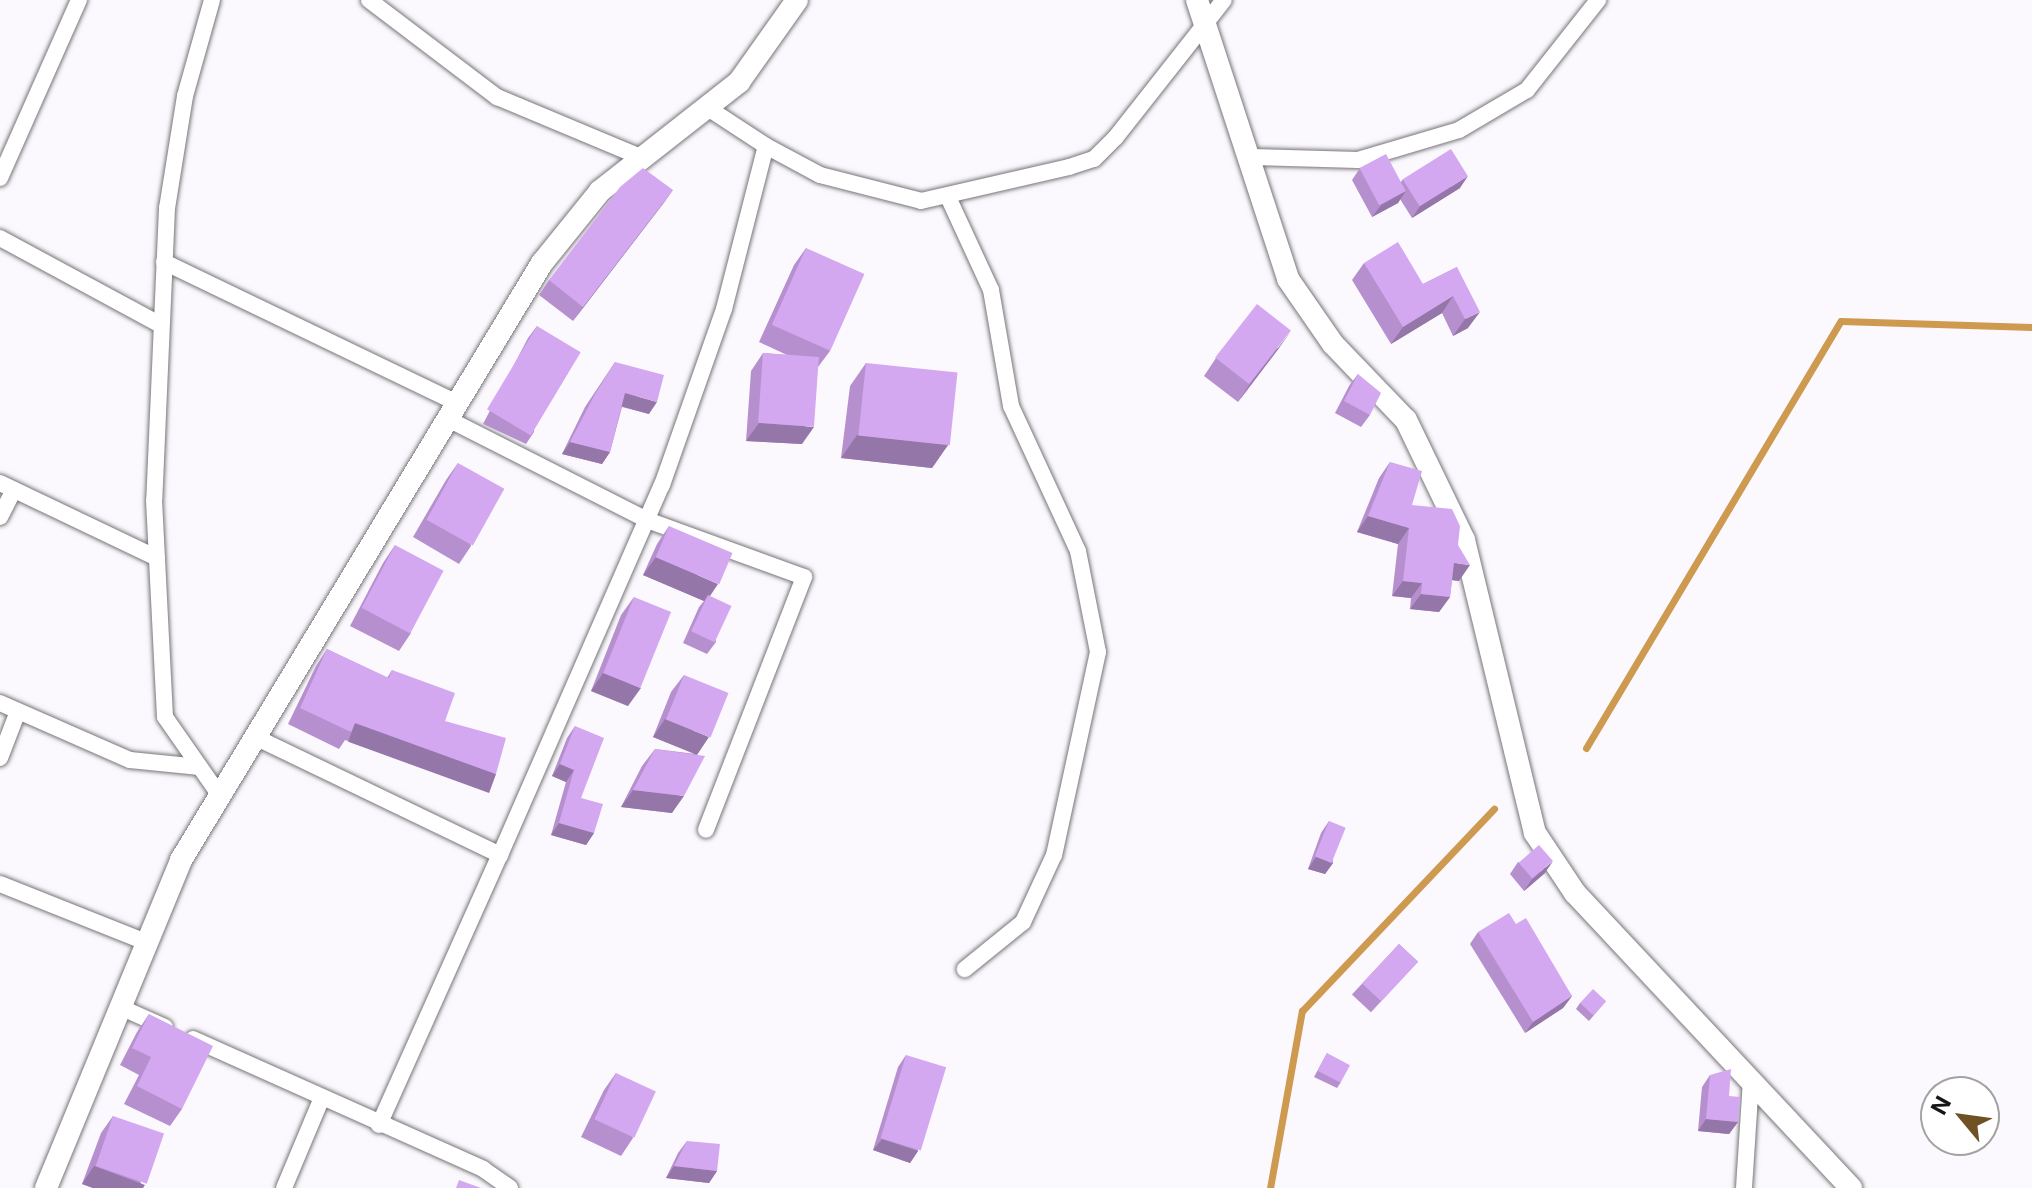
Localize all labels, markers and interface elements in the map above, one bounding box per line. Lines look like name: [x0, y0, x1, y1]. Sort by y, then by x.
north arrow: [1920, 1076, 2000, 1156]
text: N: [1925, 1092, 1956, 1119]

